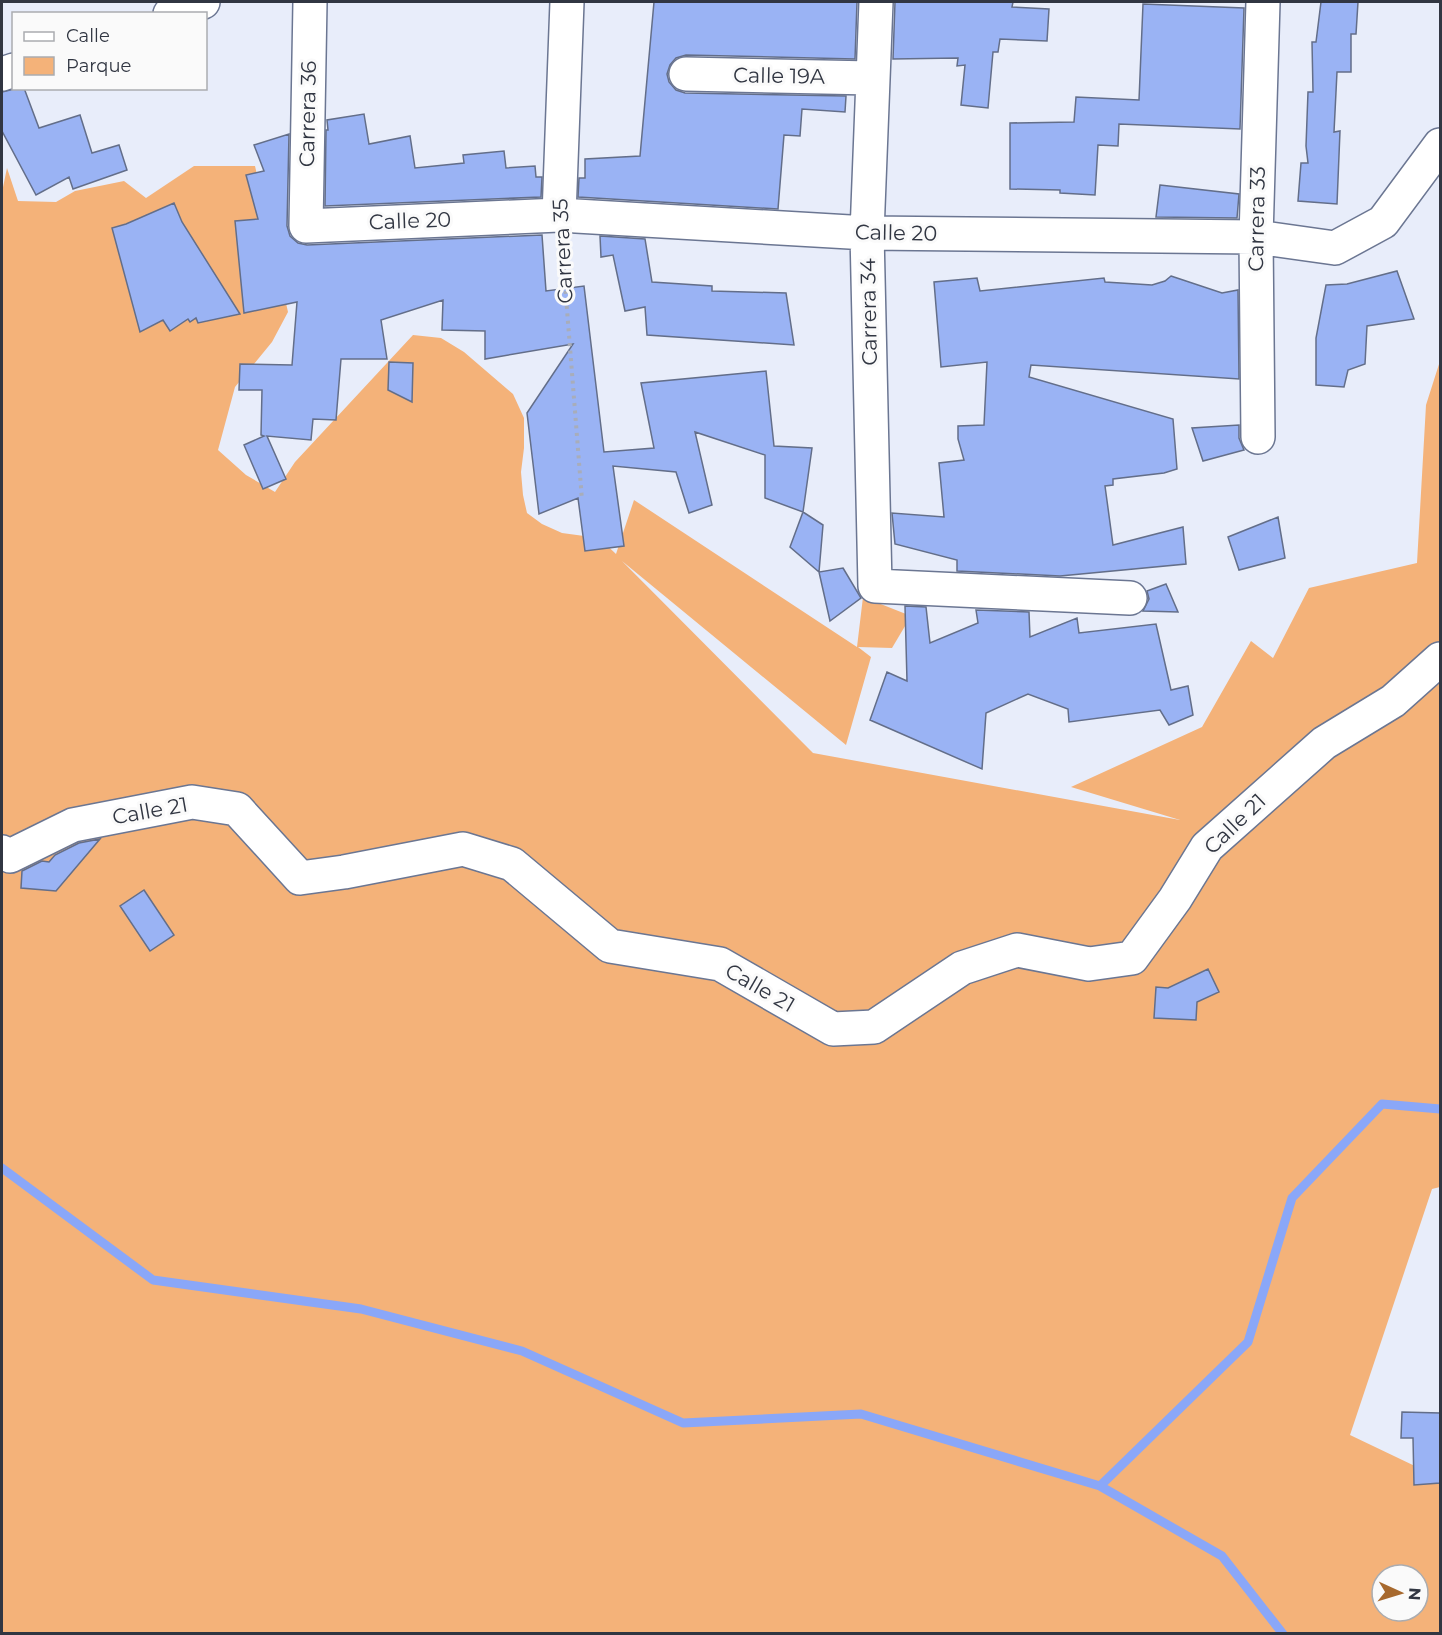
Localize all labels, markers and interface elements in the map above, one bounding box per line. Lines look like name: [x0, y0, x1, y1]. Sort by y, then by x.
legend: [12, 12, 207, 90]
text: Calle: [66, 25, 110, 47]
text: Parque: [66, 55, 132, 77]
street label: Carrera 36: [294, 60, 321, 167]
street label: Calle 19A: [733, 62, 826, 89]
street label: Carrera 33: [1243, 166, 1270, 272]
street label: Carrera 35: [547, 198, 578, 304]
street label: Calle 20: [368, 207, 452, 234]
street label: Calle 20: [855, 219, 937, 246]
street label: Carrera 34: [855, 258, 882, 366]
street label: Calle 21: [1199, 788, 1271, 859]
street label: Calle 21: [110, 792, 190, 829]
street label: Calle 21: [721, 958, 799, 1017]
north arrow: [1370, 1563, 1430, 1623]
text: N: [1405, 1587, 1424, 1601]

